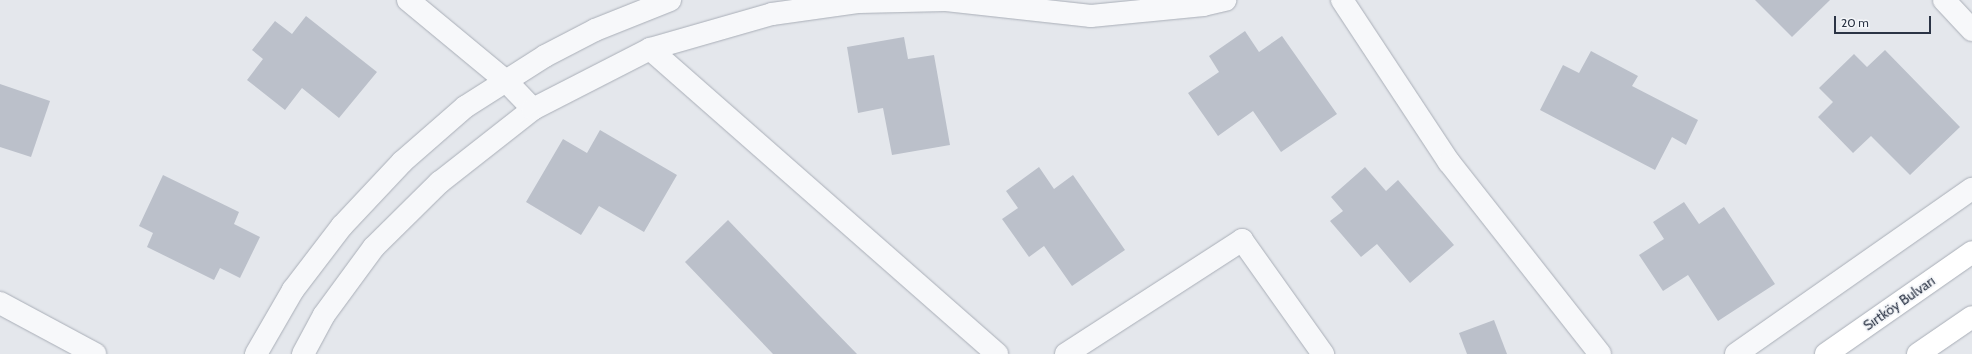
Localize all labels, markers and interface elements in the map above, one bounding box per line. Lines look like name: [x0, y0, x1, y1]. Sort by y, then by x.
scale bar: [1836, 8, 1933, 34]
text: 20 m: [1841, 15, 1869, 30]
street label: Sırtköy Bulvarı: [1860, 272, 1938, 334]

